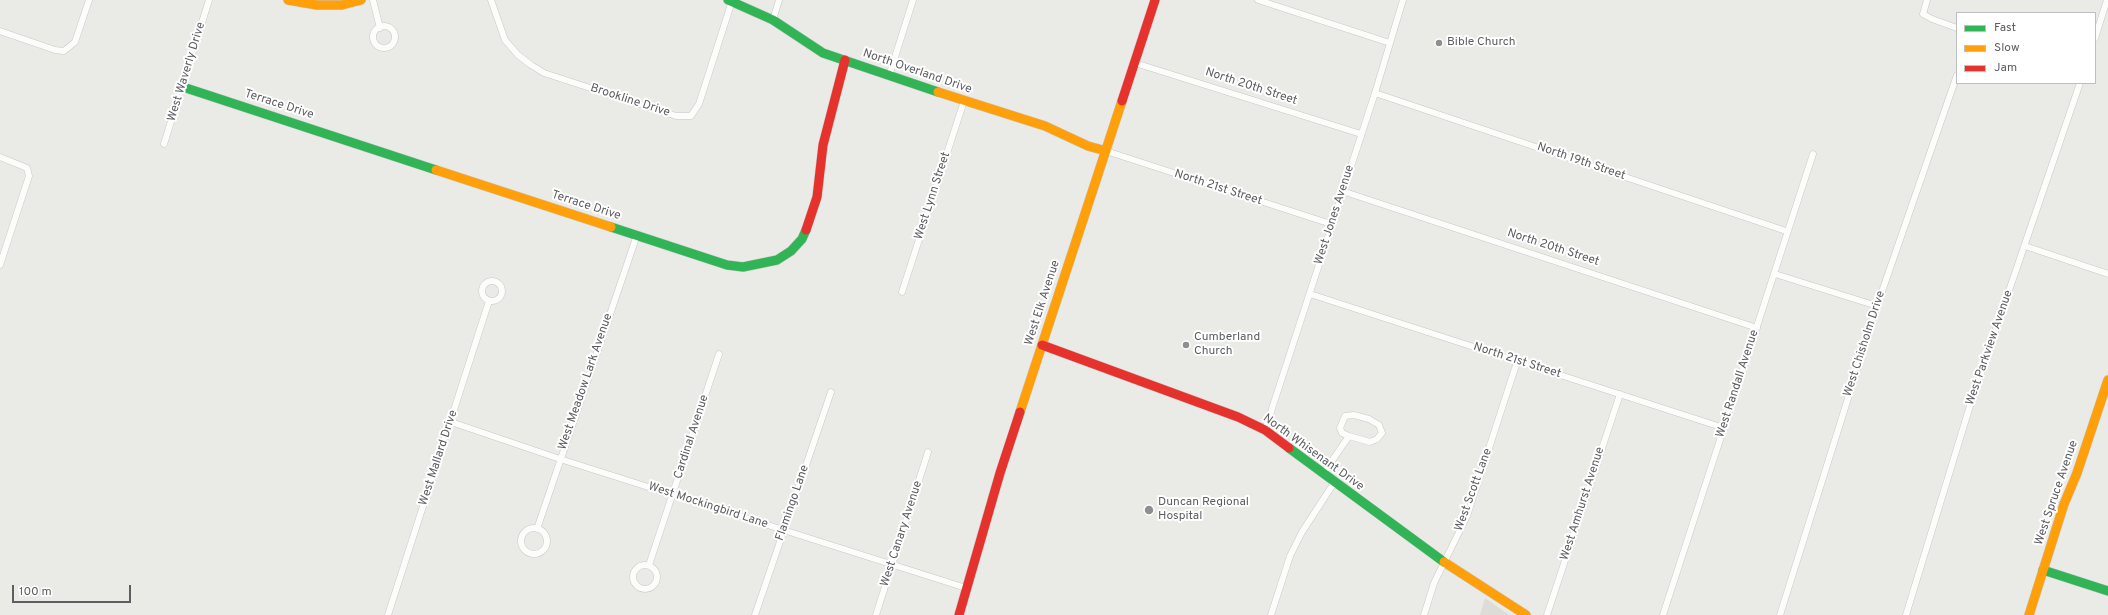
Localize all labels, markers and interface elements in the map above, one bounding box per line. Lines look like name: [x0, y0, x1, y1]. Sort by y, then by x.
legend: [1956, 12, 2096, 84]
text: Fast: [1994, 20, 2016, 36]
street label: West Waverly Drive: [165, 21, 209, 123]
place label: Bible Church: [1447, 36, 1516, 50]
marker: Bible Church: [1434, 38, 1444, 48]
text: Slow: [1994, 40, 2020, 56]
street label: North Overland Drive: [861, 47, 973, 97]
text: Jam: [1994, 60, 2017, 76]
street label: North 20th Street: [1203, 65, 1299, 109]
street label: Brookline Drive: [588, 81, 672, 121]
street label: Terrace Drive: [243, 87, 315, 123]
street label: North 19th Street: [1535, 140, 1627, 184]
street label: West Lynn Street: [912, 150, 954, 242]
street label: West Jones Avenue: [1312, 163, 1358, 267]
street label: North 21st Street: [1172, 167, 1264, 209]
street label: Terrace Drive: [550, 188, 622, 224]
street label: North 20th Street: [1505, 226, 1601, 270]
street label: West Elk Avenue: [1022, 259, 1064, 347]
street label: West Chisholm Drive: [1841, 289, 1889, 399]
street label: West Parkview Avenue: [1964, 289, 2016, 407]
street label: West Meadow Lark Avenue: [556, 312, 616, 452]
street label: West Randall Avenue: [1714, 328, 1762, 440]
place label: Cumberland Church: [1194, 331, 1260, 359]
marker: Cumberland Church: [1181, 340, 1191, 350]
street label: North 21st Street: [1471, 340, 1563, 382]
street label: Cardinal Avenue: [672, 393, 712, 481]
street label: West Mallard Drive: [417, 408, 461, 508]
street label: North Whisenant Drive: [1260, 411, 1366, 495]
street label: West Spruce Avenue: [2032, 439, 2082, 547]
street label: West Amhurst Avenue: [1558, 445, 1608, 563]
street label: West Scott Lane: [1452, 447, 1496, 533]
street label: Flamingo Lane: [773, 463, 813, 543]
street label: West Canary Avenue: [878, 479, 926, 589]
street label: West Mockingbird Lane: [646, 480, 770, 532]
place label: Duncan Regional Hospital: [1158, 496, 1249, 524]
marker: Duncan Regional Hospital: [1143, 504, 1155, 516]
scale bar: [14, 577, 133, 603]
text: 100 m: [19, 584, 52, 600]

